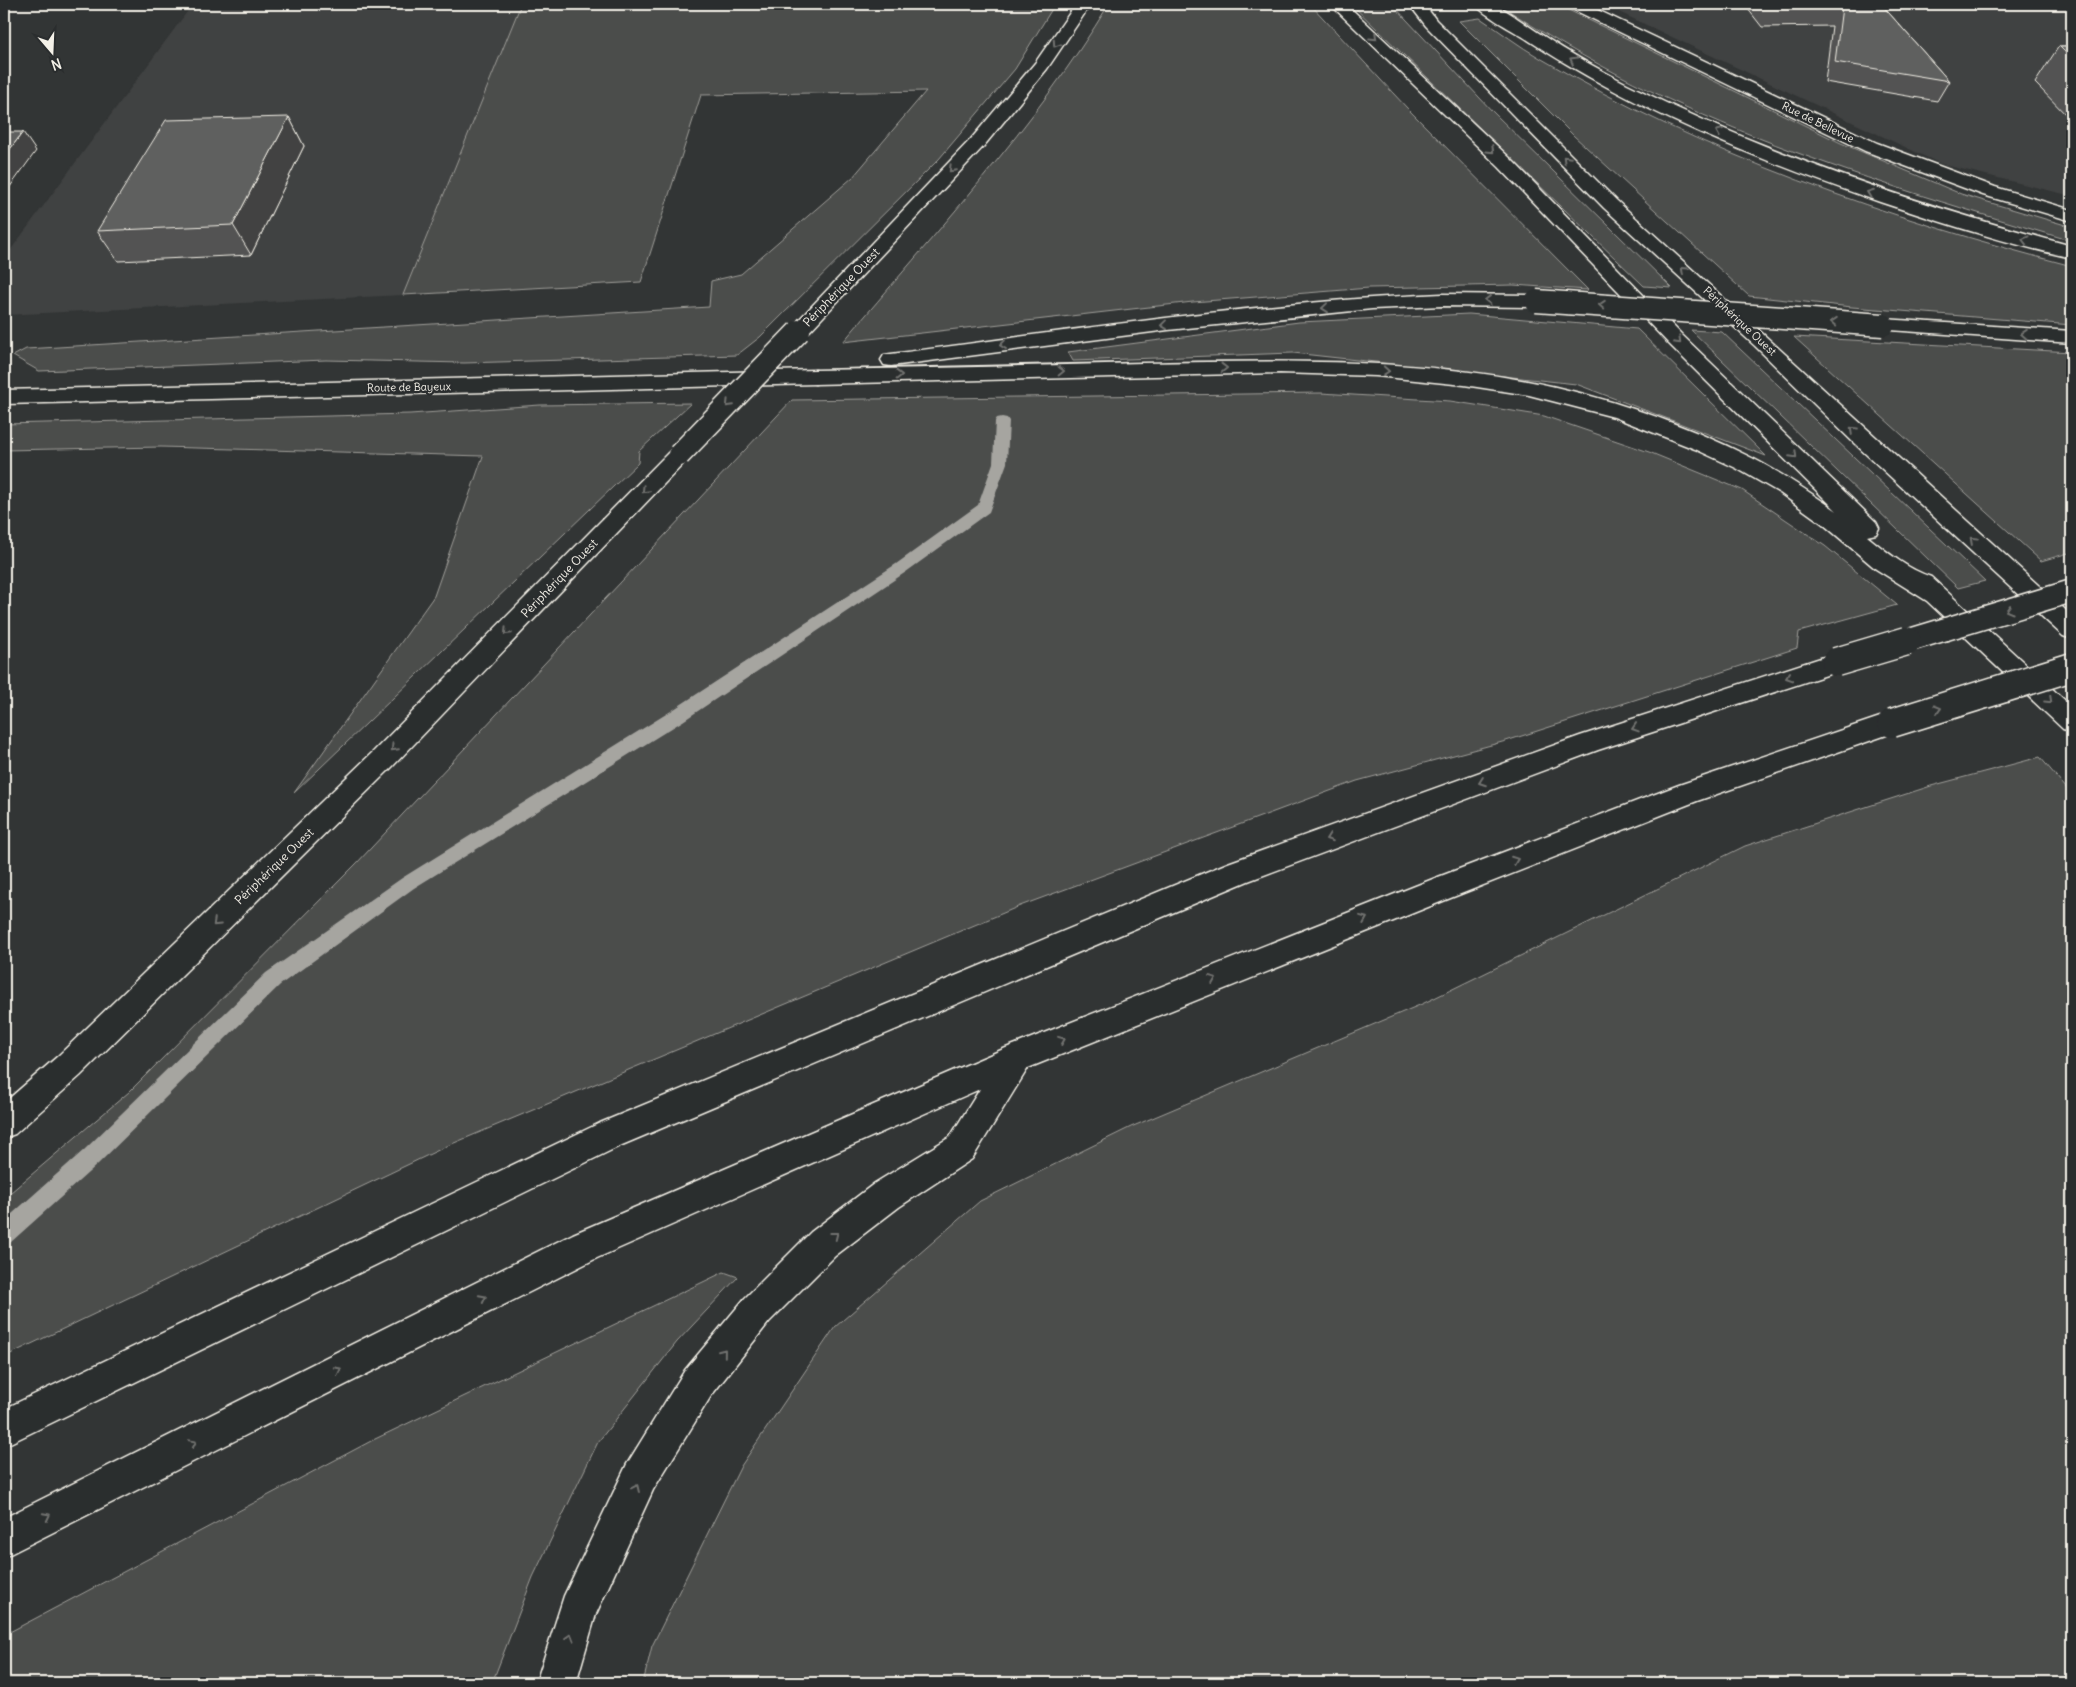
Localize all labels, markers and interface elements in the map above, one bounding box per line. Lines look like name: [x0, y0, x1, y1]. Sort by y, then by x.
north arrow: [28, 28, 78, 78]
one-way arrow: [1368, 32, 1377, 41]
one-way arrow: [1053, 38, 1062, 48]
text: N: [49, 54, 64, 74]
one-way arrow: [1570, 57, 1579, 67]
street label: Rue de Bellevue: [1780, 99, 1856, 146]
one-way arrow: [1715, 128, 1724, 139]
one-way arrow: [1485, 144, 1494, 153]
one-way arrow: [1563, 156, 1572, 165]
one-way arrow: [949, 164, 958, 173]
one-way arrow: [1866, 189, 1874, 199]
one-way arrow: [2021, 235, 2029, 246]
street label: Périphérique Ouest: [800, 244, 882, 330]
one-way arrow: [1681, 267, 1690, 276]
street label: Périphérique Ouest: [1700, 283, 1780, 359]
one-way arrow: [1483, 295, 1491, 306]
one-way arrow: [1598, 300, 1606, 311]
one-way arrow: [1321, 302, 1329, 313]
one-way arrow: [1830, 316, 1838, 327]
one-way arrow: [1159, 319, 1167, 330]
one-way arrow: [2019, 328, 2027, 339]
one-way arrow: [1672, 335, 1681, 344]
one-way arrow: [998, 340, 1007, 350]
one-way arrow: [1220, 363, 1228, 373]
one-way arrow: [1382, 365, 1390, 376]
one-way arrow: [1057, 366, 1065, 377]
one-way arrow: [895, 370, 903, 380]
street label: Route de Bayeux: [367, 379, 452, 395]
one-way arrow: [725, 398, 734, 407]
one-way arrow: [1850, 427, 1859, 436]
one-way arrow: [1788, 450, 1797, 459]
one-way arrow: [642, 484, 651, 493]
street label: Périphérique Ouest: [518, 535, 600, 621]
one-way arrow: [1969, 537, 1978, 546]
one-way arrow: [2005, 604, 2013, 614]
one-way arrow: [504, 626, 513, 635]
one-way arrow: [1786, 671, 1794, 681]
one-way arrow: [2043, 694, 2052, 703]
one-way arrow: [1934, 704, 1942, 714]
one-way arrow: [1631, 722, 1640, 732]
one-way arrow: [391, 742, 400, 751]
one-way arrow: [1478, 776, 1487, 786]
street label: Périphérique Ouest: [231, 825, 317, 907]
one-way arrow: [1326, 832, 1334, 842]
one-way arrow: [1510, 855, 1519, 866]
one-way arrow: [1359, 915, 1368, 925]
one-way arrow: [212, 917, 221, 926]
one-way arrow: [1208, 975, 1217, 986]
one-way arrow: [1057, 1035, 1066, 1046]
one-way arrow: [829, 1232, 838, 1240]
one-way arrow: [478, 1293, 487, 1304]
one-way arrow: [717, 1348, 726, 1357]
one-way arrow: [333, 1366, 342, 1377]
one-way arrow: [187, 1439, 196, 1449]
one-way arrow: [629, 1484, 640, 1493]
one-way arrow: [42, 1512, 51, 1522]
one-way arrow: [565, 1633, 575, 1641]

